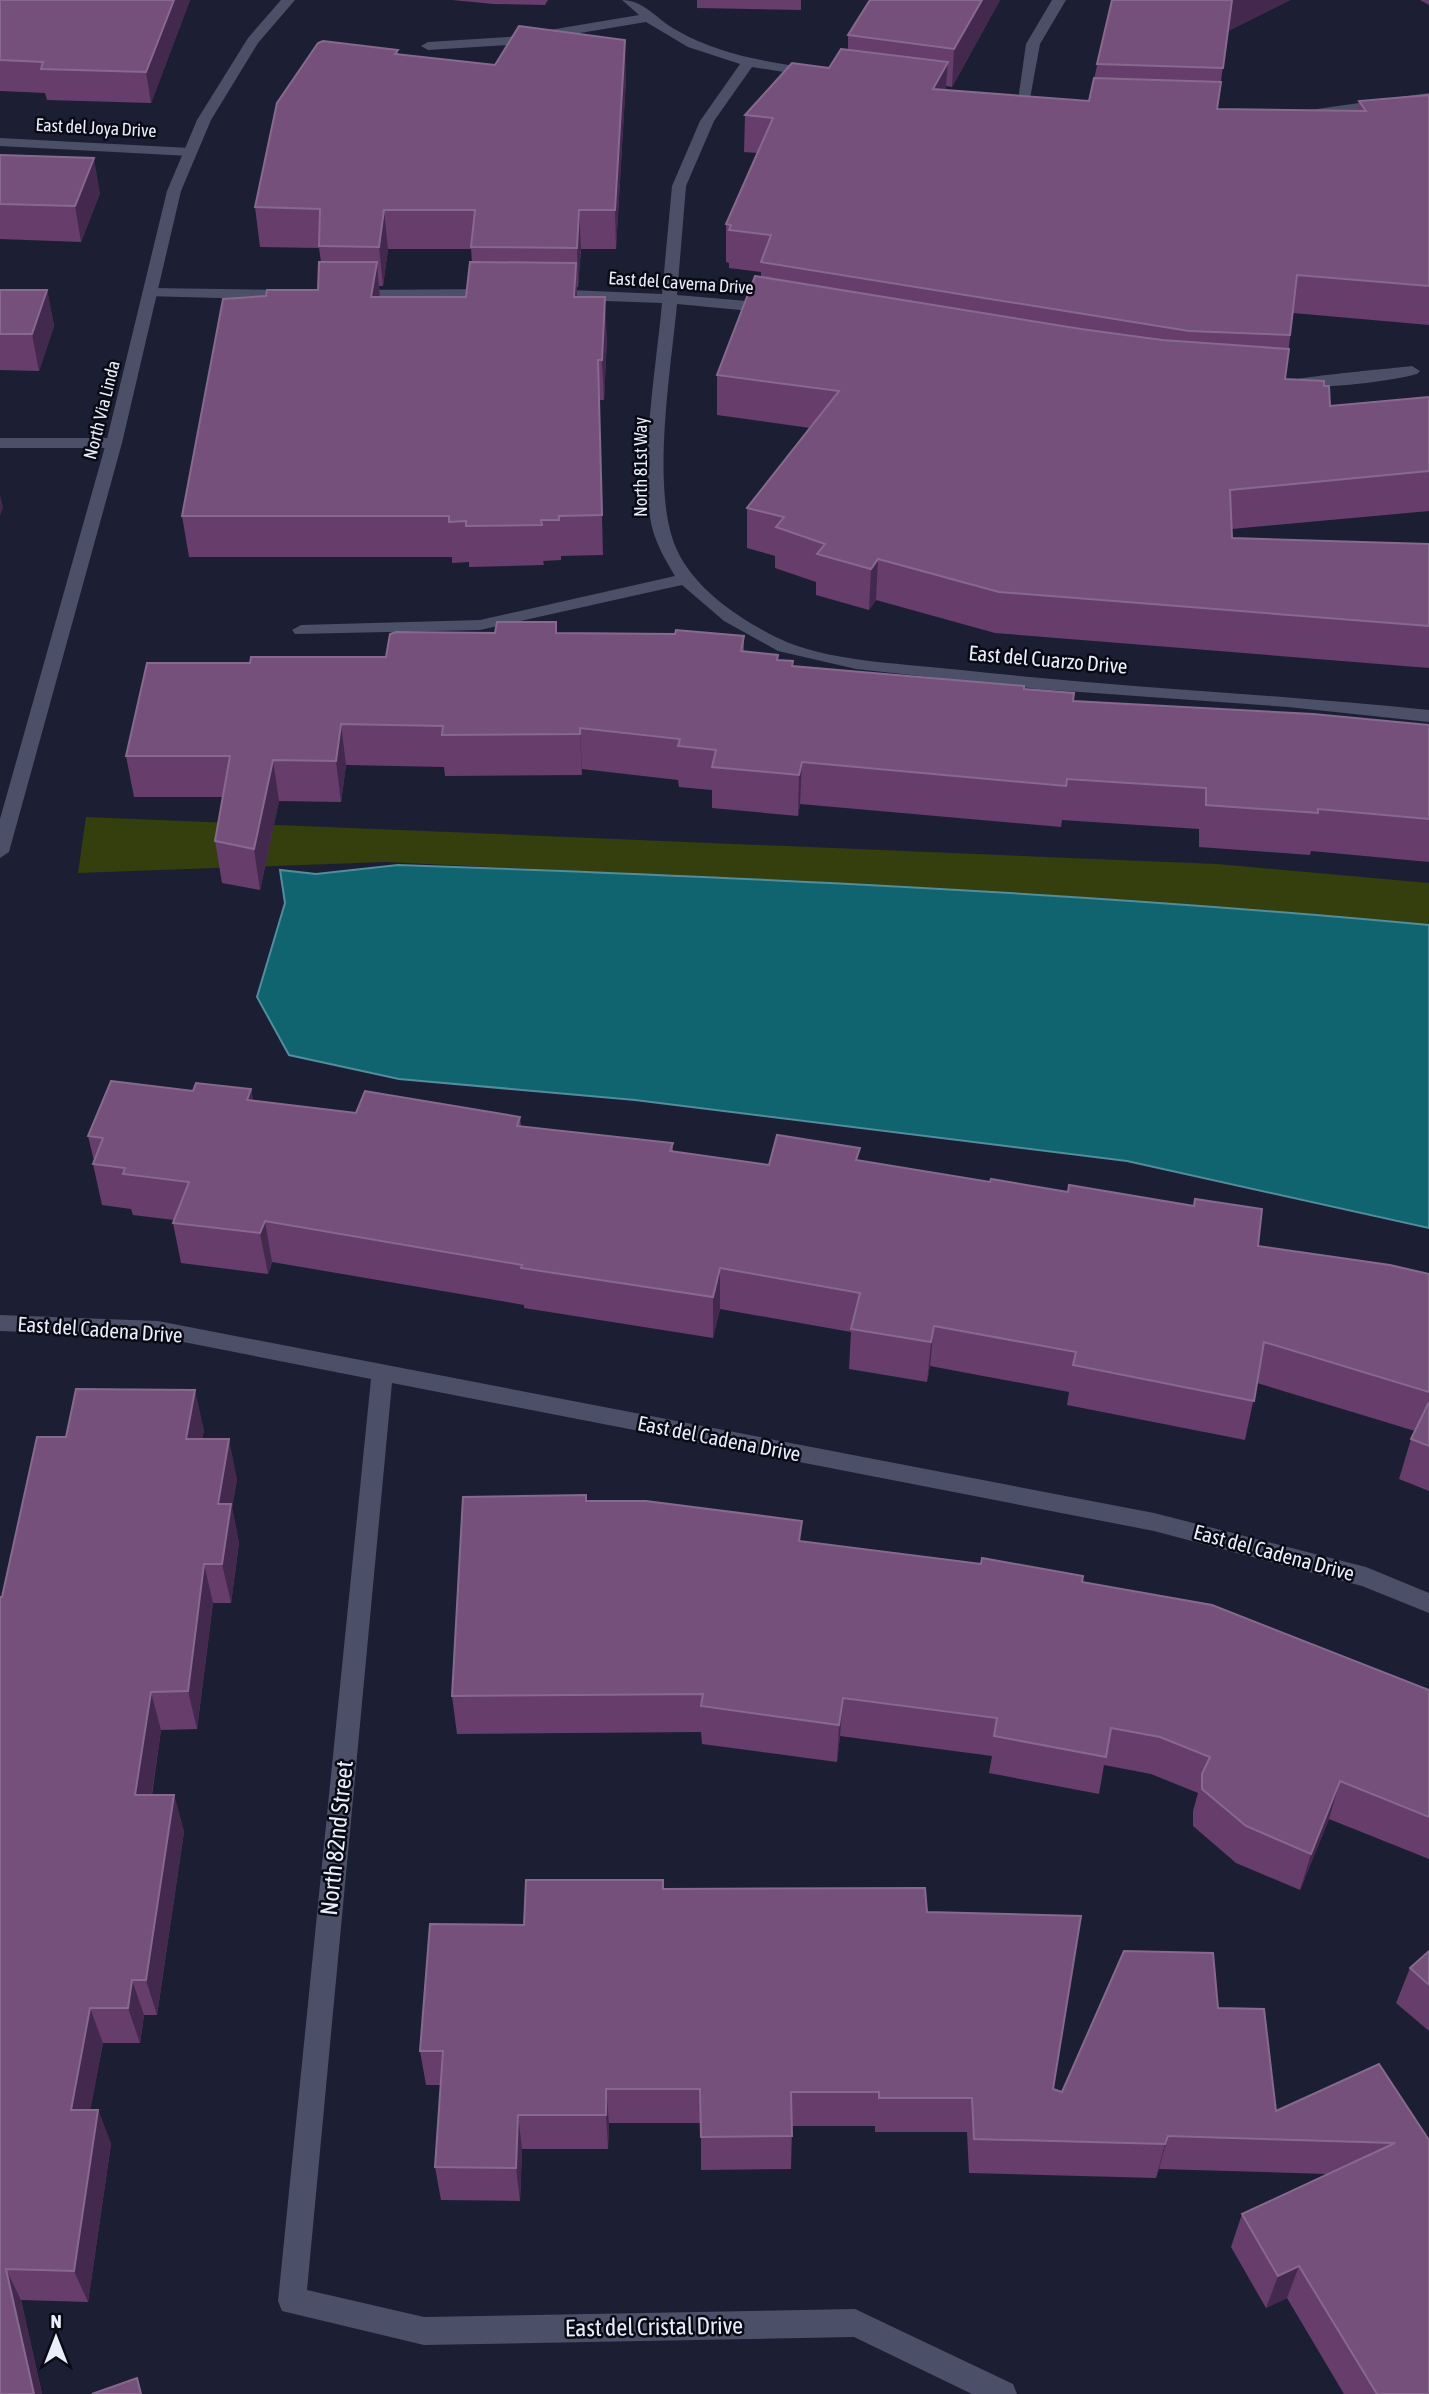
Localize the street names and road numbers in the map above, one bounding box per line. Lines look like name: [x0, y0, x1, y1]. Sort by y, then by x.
street label: East del Joya Drive: [35, 114, 157, 141]
street label: East del Caverna Drive: [608, 267, 754, 298]
street label: North Via Linda: [79, 358, 124, 461]
street label: North 81st Way: [630, 417, 651, 517]
street label: East del Cuarzo Drive: [968, 640, 1129, 678]
street label: East del Cadena Drive: [17, 1311, 183, 1347]
street label: East del Cadena Drive: [636, 1410, 803, 1466]
street label: East del Cadena Drive: [1191, 1519, 1357, 1585]
street label: North 82nd Street: [315, 1759, 358, 1917]
street label: East del Cristal Drive: [565, 2311, 743, 2342]

